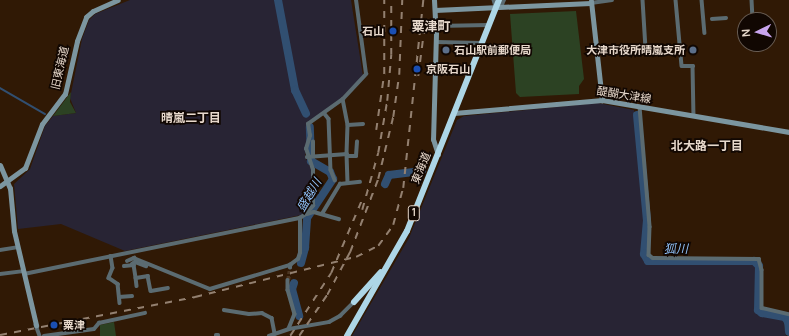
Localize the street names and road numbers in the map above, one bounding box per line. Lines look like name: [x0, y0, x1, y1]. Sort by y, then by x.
street label: 旧東海道: [49, 45, 71, 91]
street label: 醍醐大津線: [596, 84, 652, 106]
street label: 東海道: [409, 150, 433, 186]
road number: 1: [407, 205, 421, 221]

